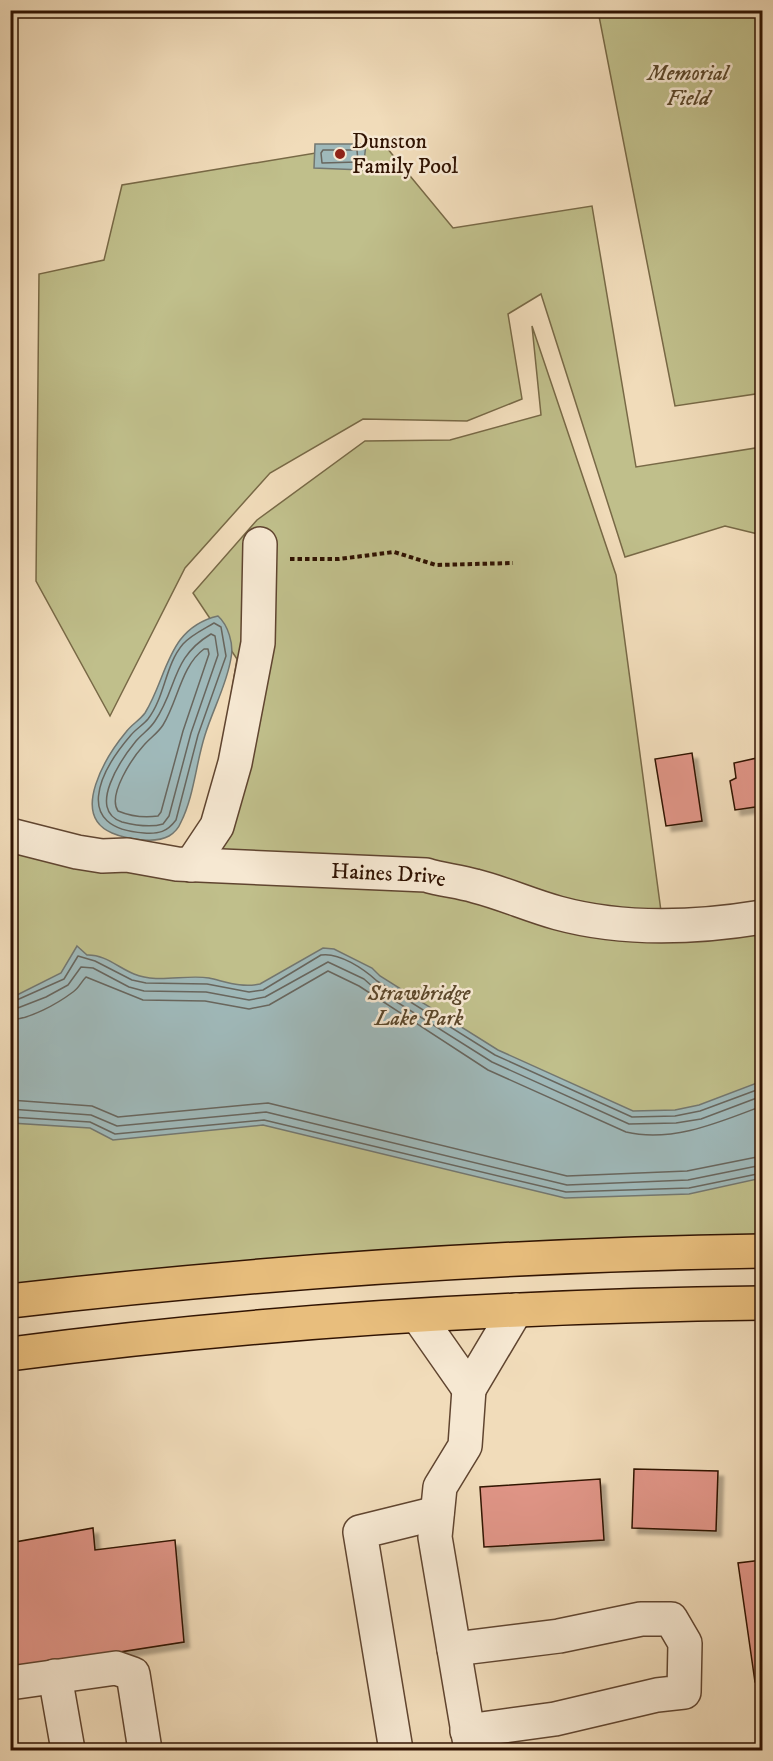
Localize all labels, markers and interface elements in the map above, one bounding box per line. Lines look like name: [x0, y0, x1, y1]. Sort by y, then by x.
park label: Memorial Field: [645, 60, 731, 112]
place label: Dunston Family Pool: [352, 128, 459, 180]
marker: Dunston Family Pool: [333, 147, 347, 161]
street label: Haines Drive: [330, 857, 448, 893]
park label: Strawbridge Lake Park: [367, 980, 471, 1032]

